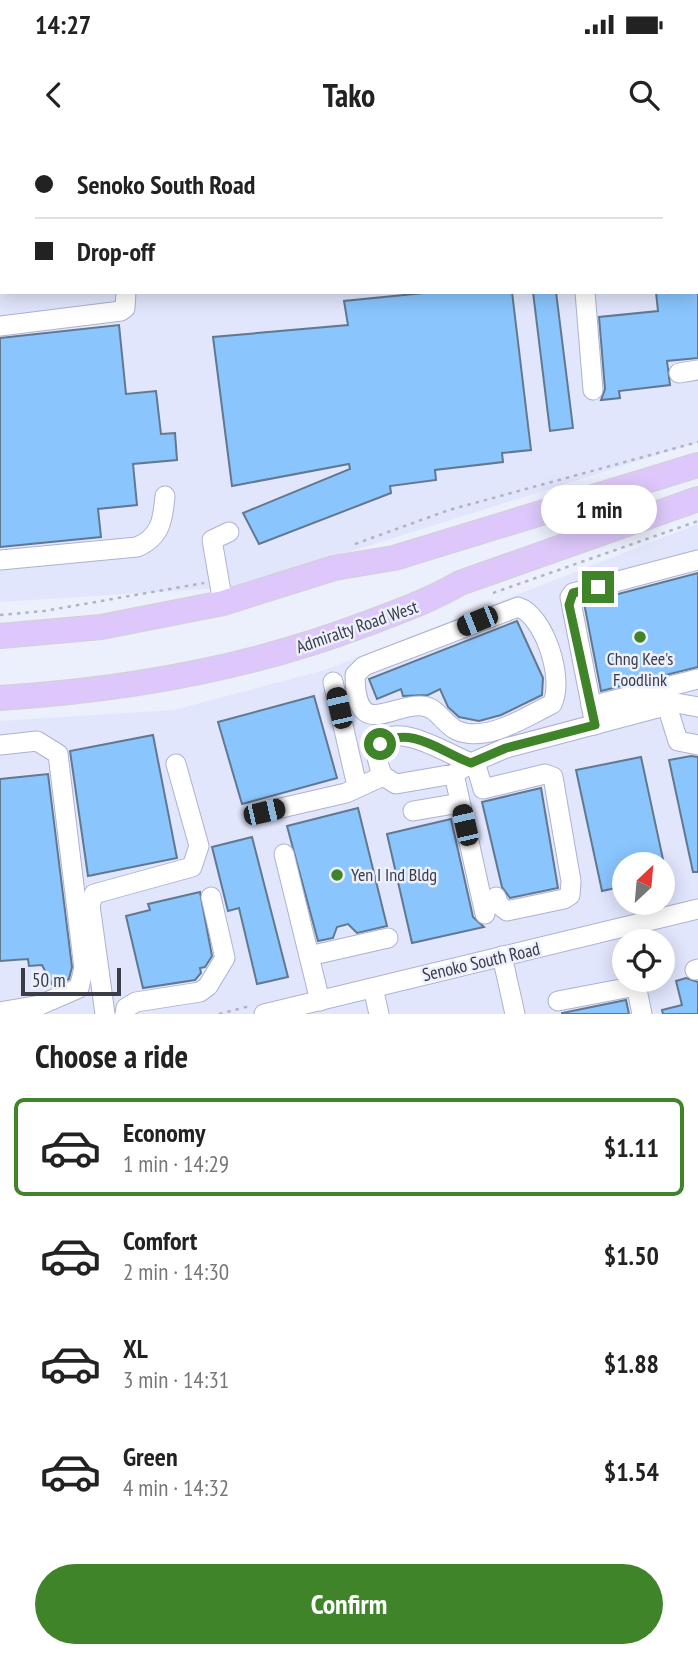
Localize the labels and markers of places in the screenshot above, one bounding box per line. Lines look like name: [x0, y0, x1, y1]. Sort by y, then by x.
marker: Chng Kee's Foodlink: [632, 629, 648, 645]
place label: Chng Kee's Foodlink: [607, 647, 673, 691]
place label: Yen I Ind Bldg: [351, 863, 437, 886]
marker: Yen I Ind Bldg: [329, 867, 345, 883]

